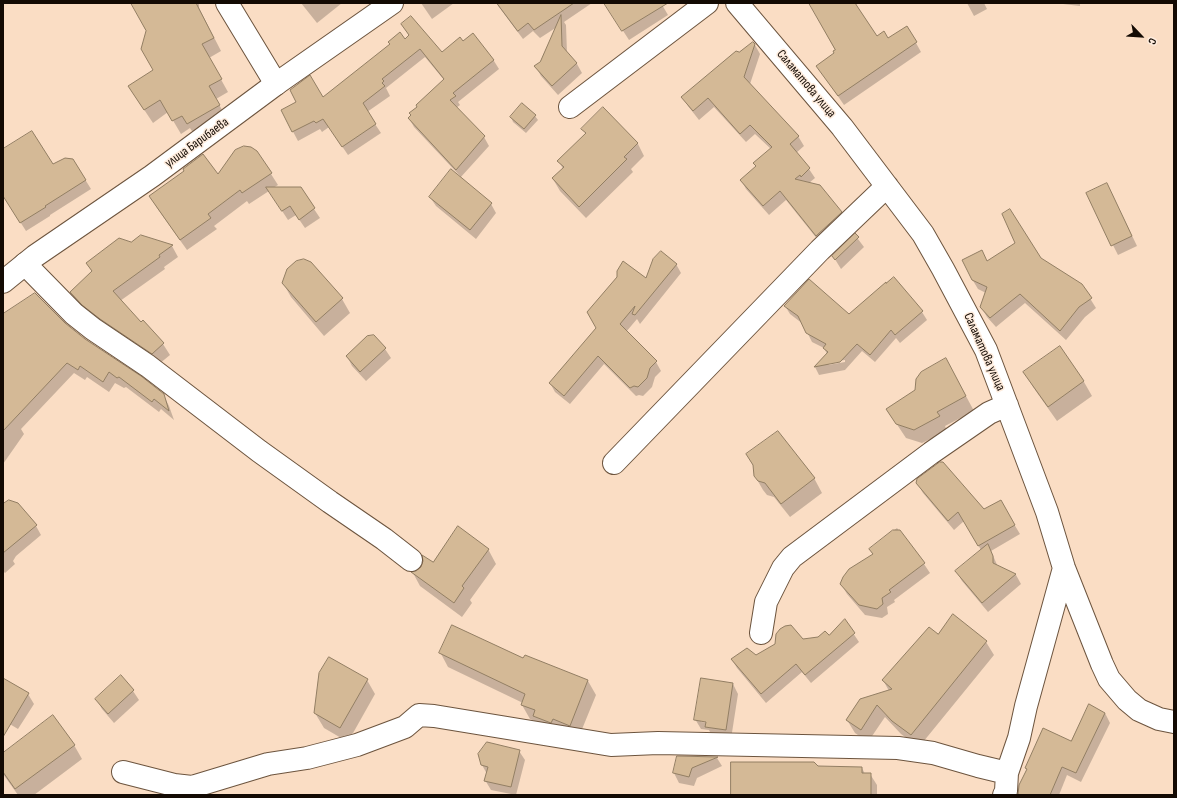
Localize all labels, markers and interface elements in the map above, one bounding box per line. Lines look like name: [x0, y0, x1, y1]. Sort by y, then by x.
north arrow: [1121, 16, 1161, 56]
text: С: [1145, 36, 1159, 47]
street label: Саламатова улица: [773, 47, 839, 121]
street label: улица Барибаева: [162, 115, 232, 171]
street label: Саламатова улица: [960, 311, 1008, 393]

